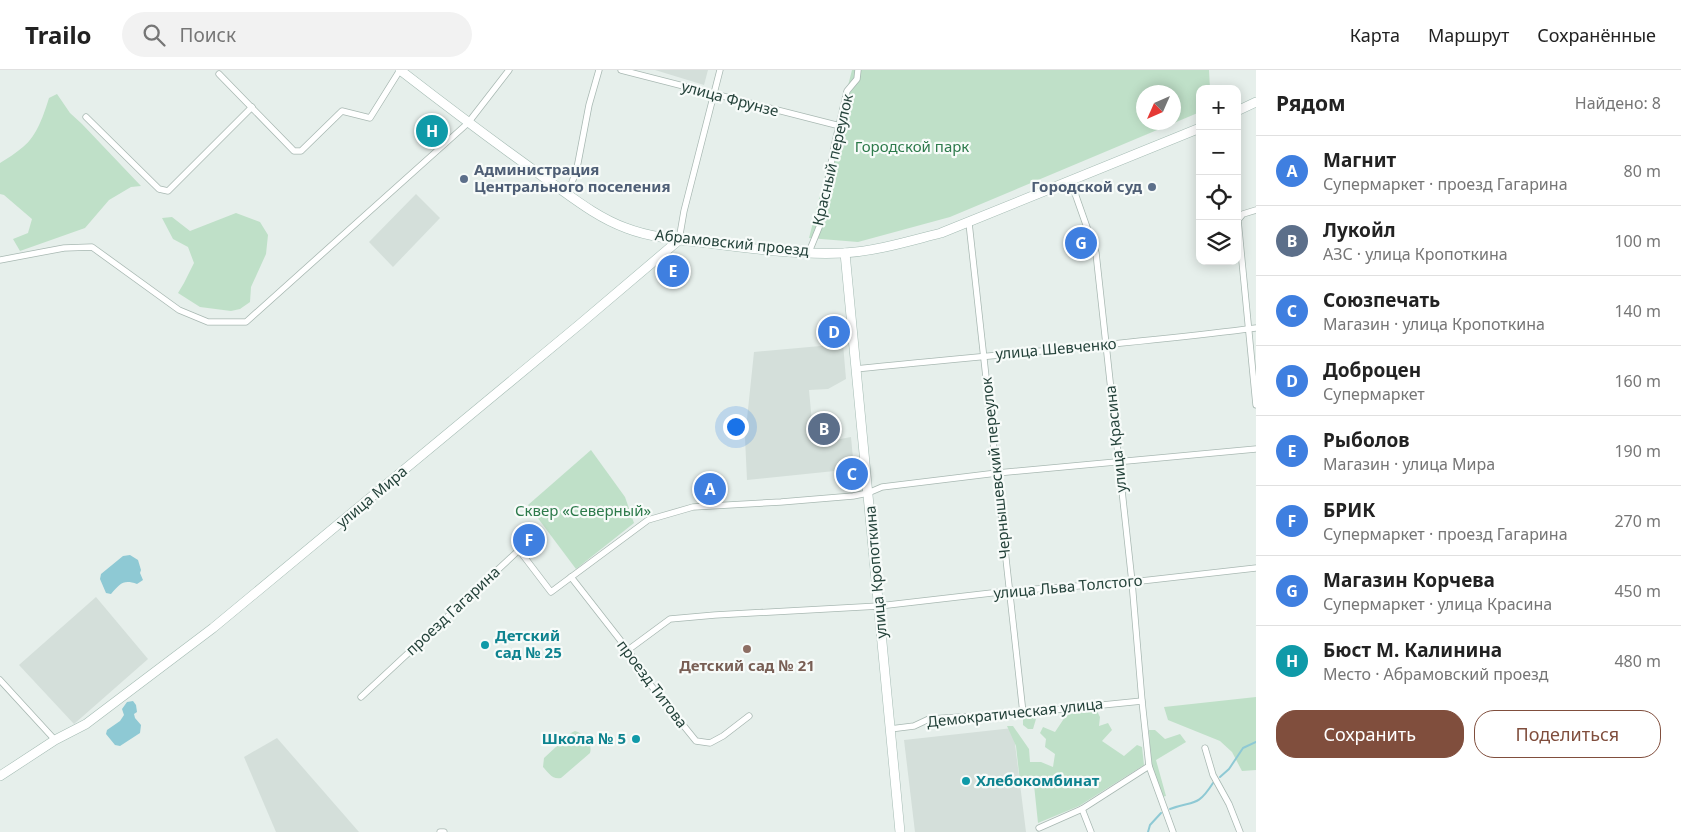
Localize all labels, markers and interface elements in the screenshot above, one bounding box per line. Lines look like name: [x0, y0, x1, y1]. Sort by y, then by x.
search box: [122, 12, 472, 57]
text: Trailo: [25, 18, 92, 51]
icon: search: [140, 21, 168, 49]
text: Поиск: [180, 22, 236, 48]
text: Карта: [1350, 23, 1400, 47]
text: Маршрут: [1428, 23, 1509, 47]
text: Сохранённые: [1537, 23, 1656, 47]
street label: улица Фрунзе: [679, 75, 781, 121]
north arrow: [1136, 85, 1181, 130]
map controls: [1196, 85, 1241, 265]
button: +: [1196, 85, 1241, 130]
text: Рядом: [1276, 89, 1346, 117]
street label: Красный переулок: [807, 92, 857, 228]
text: Найдено: 8: [1575, 92, 1661, 114]
pin: H: [416, 112, 448, 150]
button: −: [1196, 130, 1241, 175]
park label: Городской парк: [855, 136, 969, 156]
text: Магнит: [1323, 147, 1396, 173]
place label: Администрация Центрального поселения: [474, 159, 671, 196]
text: A: [1286, 160, 1298, 182]
text: 80 m: [1624, 160, 1661, 182]
marker: Администрация Центрального поселения: [458, 173, 470, 185]
text: Супермаркет · проезд Гагарина: [1323, 173, 1568, 195]
button: locate: [1196, 175, 1241, 220]
place label: Городской суд: [1031, 176, 1142, 196]
marker: Городской суд: [1146, 181, 1158, 193]
text: Лукойл: [1323, 217, 1396, 243]
button: layers: [1196, 220, 1241, 265]
street label: Абрамовский проезд: [654, 224, 810, 260]
pin: G: [1065, 224, 1097, 262]
text: B: [1287, 230, 1297, 252]
text: 100 m: [1614, 230, 1661, 252]
text: АЗС · улица Кропоткина: [1323, 243, 1508, 265]
pin: E: [657, 252, 689, 290]
text: Союзпечать: [1323, 287, 1440, 313]
text: C: [1287, 300, 1297, 322]
text: 140 m: [1614, 300, 1661, 322]
pin: D: [818, 313, 850, 351]
text: Магазин · улица Кропоткина: [1323, 313, 1545, 335]
street label: улица Шевченко: [994, 333, 1117, 363]
text: Доброцен: [1323, 357, 1421, 383]
text: D: [1286, 370, 1298, 392]
text: 160 m: [1614, 370, 1661, 392]
street label: Чернышевский переулок: [975, 376, 1015, 560]
text: Супермаркет: [1323, 383, 1425, 405]
street label: улица Красина: [1099, 385, 1131, 494]
pin: B: [808, 410, 840, 448]
your location: [723, 414, 749, 440]
text: Рыболов: [1323, 427, 1410, 453]
text: E: [1288, 440, 1296, 462]
text: 190 m: [1614, 440, 1661, 462]
text: Магазин · улица Мира: [1323, 453, 1495, 475]
pin: C: [836, 455, 868, 493]
street label: улица Мира: [332, 461, 411, 532]
pin: A: [694, 470, 726, 508]
text: БРИК: [1323, 497, 1375, 523]
park label: Сквер «Северный»: [515, 500, 651, 520]
street label: улица Кропоткина: [859, 505, 891, 639]
text: F: [1288, 510, 1296, 532]
text: 270 m: [1614, 510, 1661, 532]
pin: F: [513, 521, 545, 559]
text: Супермаркет · проезд Гагарина: [1323, 523, 1568, 545]
street label: проезд Гагарина: [401, 561, 504, 659]
text: Магазин Корчева: [1323, 567, 1495, 593]
street label: улица Льва Толстого: [992, 570, 1143, 602]
text: G: [1286, 580, 1298, 602]
text: 450 m: [1614, 580, 1661, 602]
text: Супермаркет · улица Красина: [1323, 593, 1552, 615]
place label: Детский сад № 25: [495, 625, 562, 662]
street label: проезд Титова: [613, 635, 693, 732]
text: Бюст М. Калинина: [1323, 637, 1502, 663]
marker: Детский сад № 25: [479, 639, 491, 651]
marker: Детский сад № 21: [741, 643, 753, 655]
text: H: [1286, 650, 1298, 672]
text: 480 m: [1614, 650, 1661, 672]
place label: Детский сад № 21: [679, 655, 815, 675]
text: Место · Абрамовский проезд: [1323, 663, 1549, 685]
street label: Демократическая улица: [926, 693, 1104, 731]
button: Сохранить: [1276, 710, 1464, 758]
button: Поделиться: [1474, 710, 1661, 758]
place label: Школа № 5: [542, 728, 626, 748]
marker: Школа № 5: [630, 733, 642, 745]
place label: Хлебокомбинат: [976, 770, 1100, 790]
marker: Хлебокомбинат: [960, 775, 972, 787]

